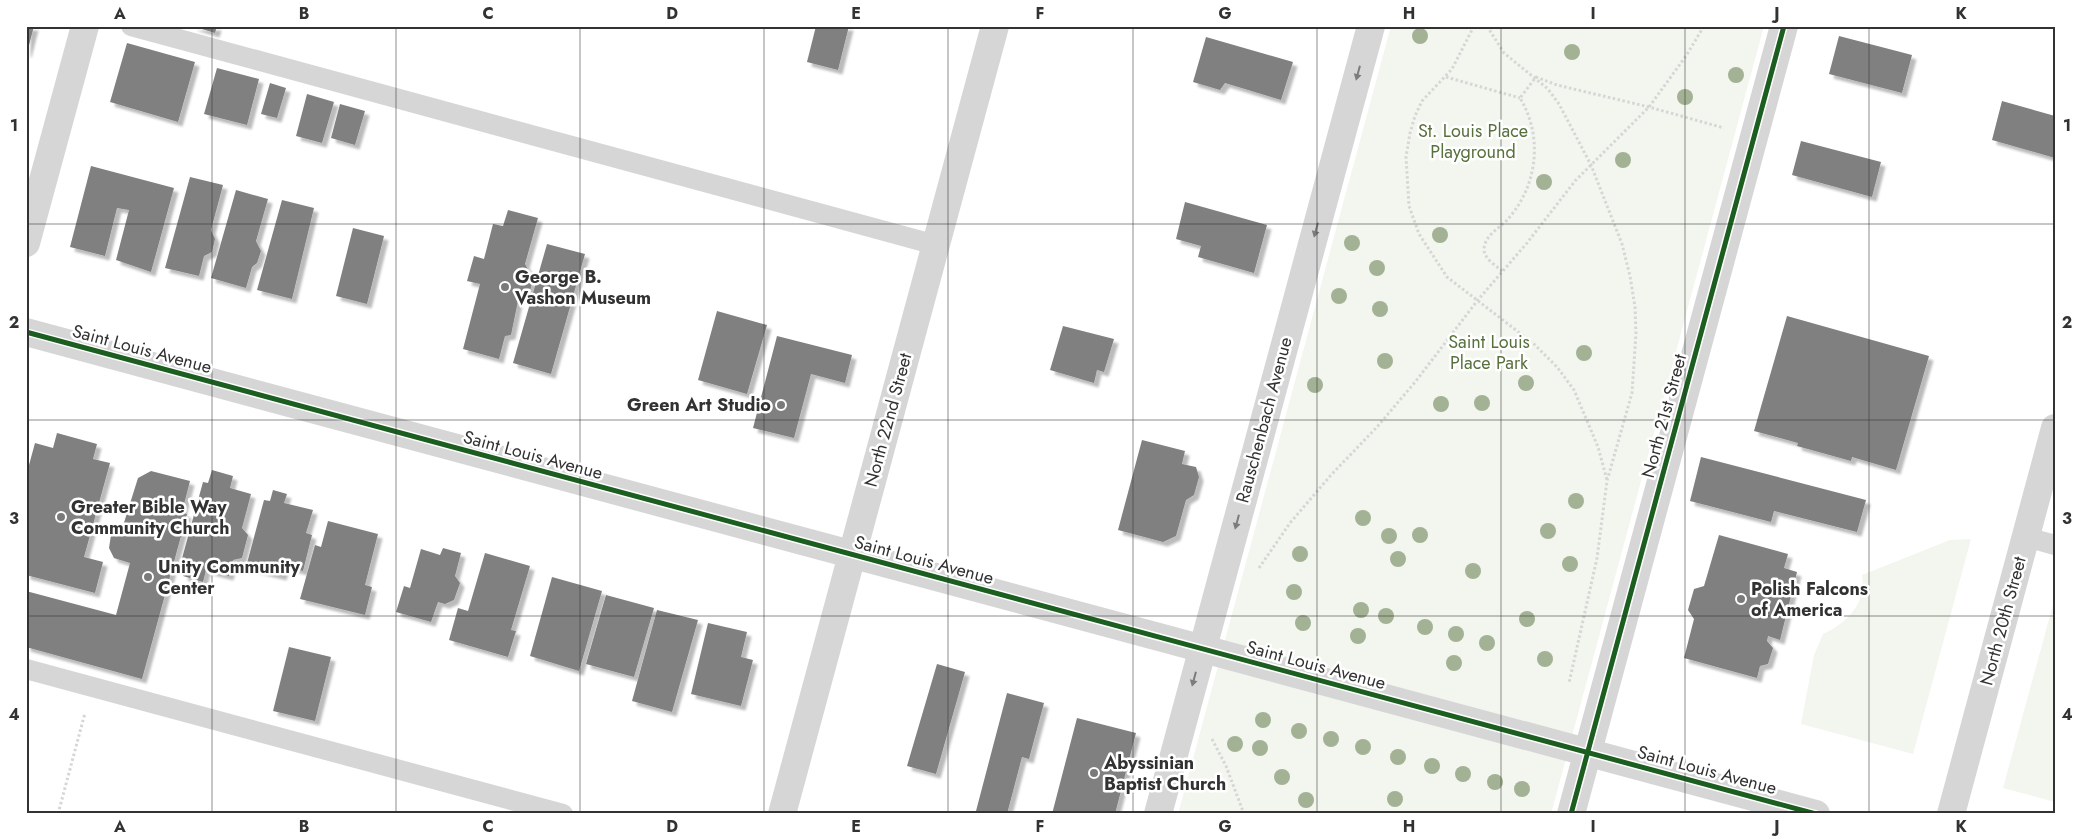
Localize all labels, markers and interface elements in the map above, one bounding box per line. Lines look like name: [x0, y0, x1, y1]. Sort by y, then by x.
text: A: [113, 2, 126, 25]
text: B: [299, 2, 309, 25]
text: C: [482, 2, 494, 25]
text: D: [666, 2, 678, 25]
text: E: [851, 2, 861, 25]
text: F: [1036, 2, 1044, 25]
text: G: [1218, 2, 1232, 25]
text: H: [1403, 2, 1415, 25]
text: I: [1590, 2, 1596, 25]
text: J: [1771, 2, 1780, 25]
text: K: [1955, 2, 1967, 25]
one-way arrow: [1354, 66, 1362, 81]
text: 1: [10, 114, 18, 137]
text: 1: [2063, 114, 2071, 137]
park label: St. Louis Place Playground: [1418, 118, 1528, 165]
one-way arrow: [1312, 223, 1320, 238]
place label: George B. Vashon Museum: [514, 264, 651, 311]
marker: George B. Vashon Museum: [499, 281, 511, 293]
text: 2: [9, 311, 19, 334]
text: 2: [2062, 311, 2072, 334]
street label: Saint Louis Avenue: [69, 318, 215, 380]
park label: Saint Louis Place Park: [1448, 329, 1530, 376]
street label: Rauschenbach Avenue: [1229, 334, 1299, 506]
street label: North 22nd Street: [858, 349, 919, 490]
street label: North 21st Street: [1635, 350, 1693, 481]
place label: Green Art Studio: [627, 392, 771, 418]
marker: Green Art Studio: [775, 399, 787, 411]
street label: Saint Louis Avenue: [460, 424, 606, 486]
place label: Greater Bible Way Community Church: [71, 494, 229, 541]
text: 3: [9, 507, 19, 530]
text: 3: [2062, 507, 2072, 530]
marker: Greater Bible Way Community Church: [55, 511, 67, 523]
one-way arrow: [1232, 515, 1240, 530]
street label: Saint Louis Avenue: [851, 529, 997, 591]
street label: North 20th Street: [1973, 553, 2033, 688]
place label: Unity Community Center: [158, 554, 301, 601]
marker: Unity Community Center: [142, 571, 154, 583]
place label: Polish Falcons of America: [1751, 576, 1868, 623]
marker: Polish Falcons of America: [1735, 593, 1747, 605]
street label: Saint Louis Avenue: [1243, 634, 1389, 696]
one-way arrow: [1190, 672, 1198, 687]
text: 4: [8, 703, 20, 726]
text: 4: [2061, 703, 2073, 726]
street label: Saint Louis Avenue: [1634, 739, 1780, 801]
place label: Abyssinian Baptist Church: [1103, 750, 1226, 797]
marker: Abyssinian Baptist Church: [1088, 767, 1100, 779]
text: A: [113, 815, 126, 838]
text: B: [299, 815, 309, 838]
text: C: [482, 815, 494, 838]
text: D: [666, 815, 678, 838]
text: E: [851, 815, 861, 838]
text: F: [1036, 815, 1044, 838]
text: G: [1218, 815, 1232, 838]
text: H: [1403, 815, 1415, 838]
text: I: [1590, 815, 1596, 838]
text: J: [1771, 815, 1780, 838]
text: K: [1955, 815, 1967, 838]

